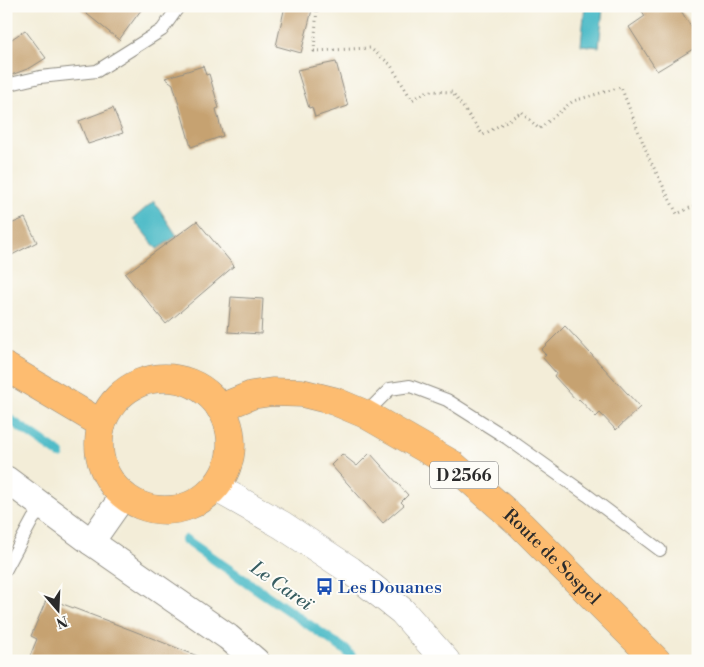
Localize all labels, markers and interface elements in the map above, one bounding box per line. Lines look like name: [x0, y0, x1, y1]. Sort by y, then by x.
road number: D 2566: [430, 462, 498, 488]
street label: Route de Sospel: [498, 504, 606, 610]
water label: Le Careï: [245, 555, 319, 617]
place label: Les Douanes: [338, 576, 442, 599]
bus stop icon: Les Douanes: [314, 577, 334, 597]
north arrow: [32, 584, 82, 634]
text: N: [54, 611, 70, 632]

